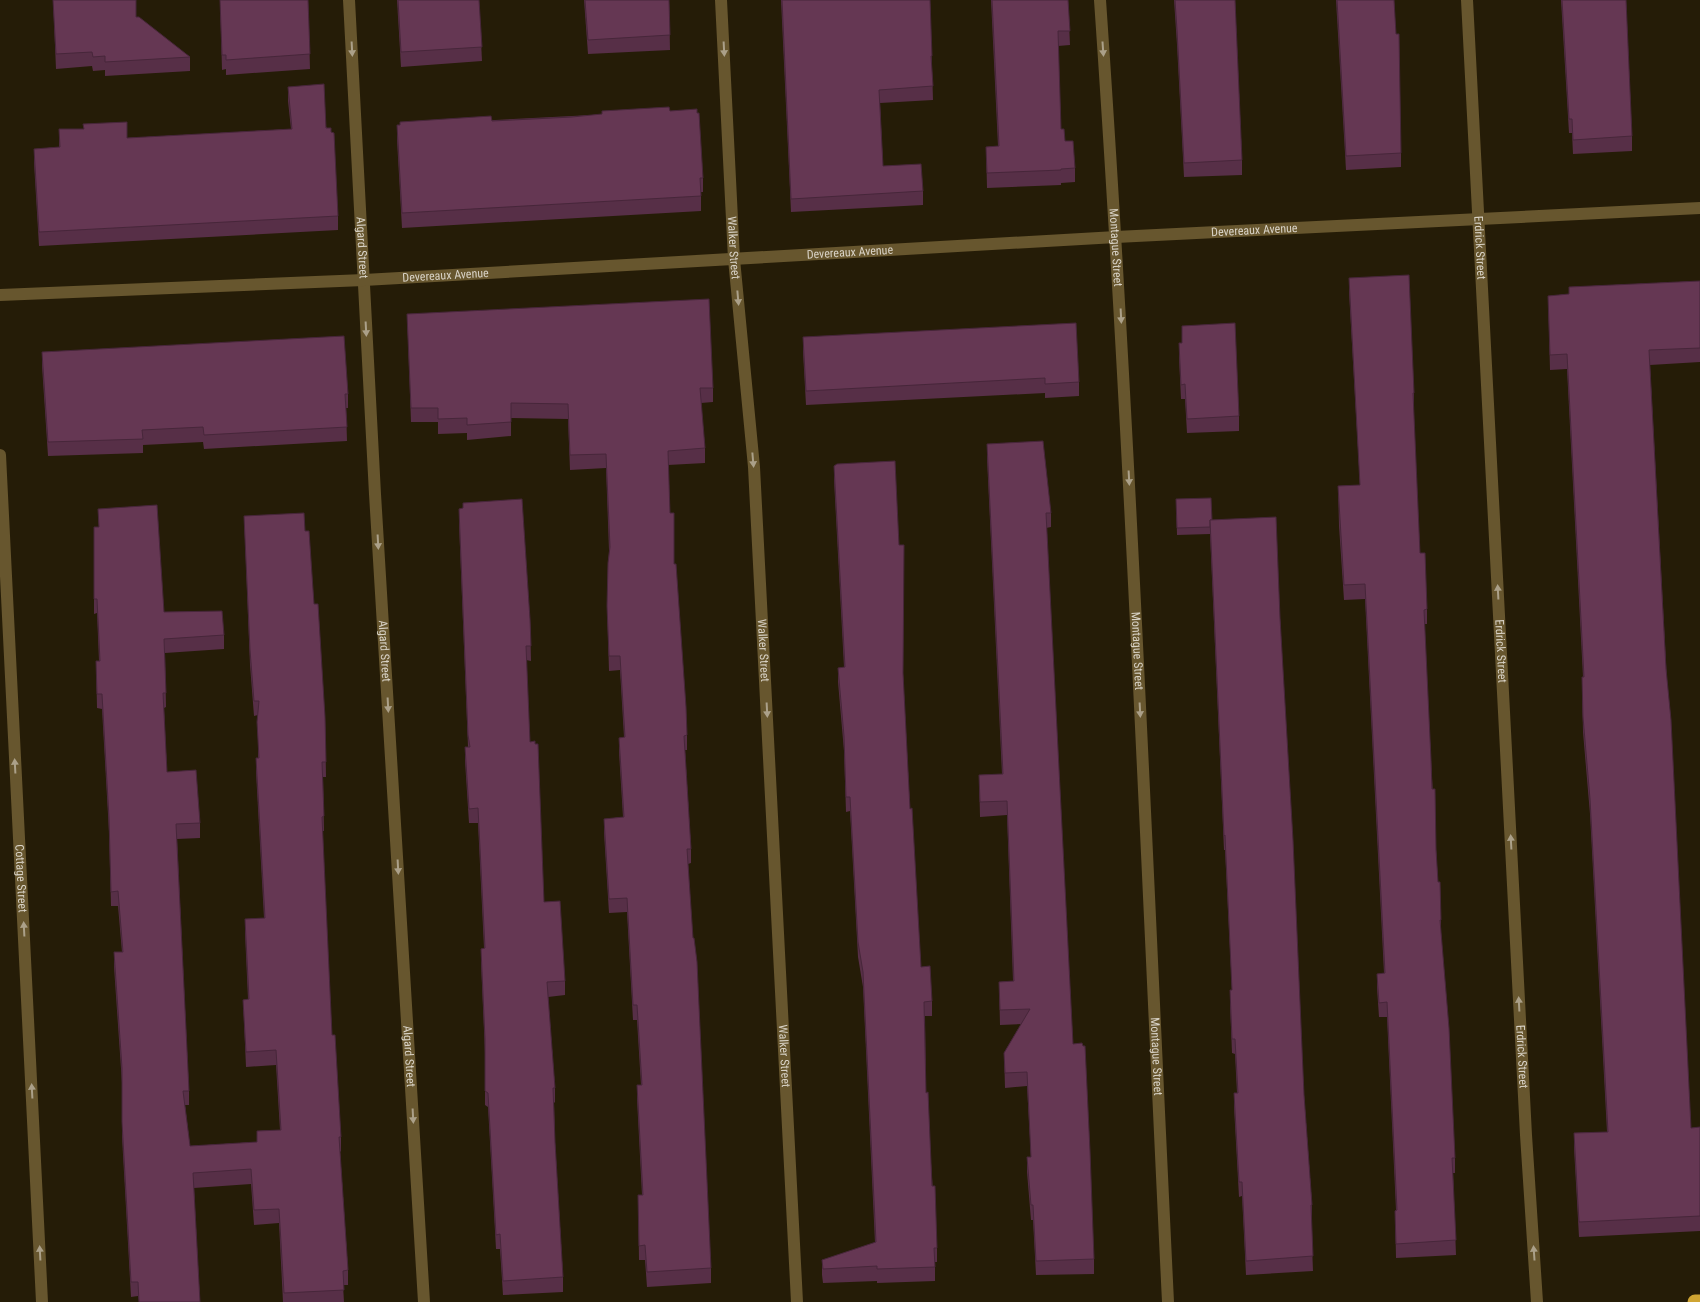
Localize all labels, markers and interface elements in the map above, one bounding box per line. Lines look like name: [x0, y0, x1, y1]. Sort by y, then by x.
one-way arrow: [348, 41, 356, 57]
one-way arrow: [720, 41, 728, 57]
one-way arrow: [1100, 41, 1108, 57]
street label: Montague Street: [1106, 208, 1125, 288]
street label: Erdrick Street: [1471, 215, 1489, 280]
street label: Algard Street: [353, 216, 371, 279]
street label: Walker Street: [725, 216, 743, 280]
street label: Devereaux Avenue: [1211, 221, 1298, 239]
street label: Devereaux Avenue: [806, 243, 894, 262]
street label: Devereaux Avenue: [402, 266, 489, 285]
one-way arrow: [734, 291, 742, 307]
one-way arrow: [1117, 308, 1125, 324]
one-way arrow: [363, 321, 371, 337]
one-way arrow: [750, 452, 758, 468]
one-way arrow: [1126, 470, 1134, 486]
one-way arrow: [374, 535, 382, 551]
one-way arrow: [1494, 584, 1502, 600]
street label: Montague Street: [1128, 611, 1146, 691]
street label: Walker Street: [755, 619, 772, 683]
street label: Erdrick Street: [1492, 619, 1510, 684]
street label: Algard Street: [376, 620, 393, 683]
one-way arrow: [384, 697, 392, 713]
one-way arrow: [763, 702, 771, 718]
one-way arrow: [1137, 702, 1145, 718]
one-way arrow: [11, 758, 19, 774]
one-way arrow: [1506, 833, 1514, 849]
street label: Cottage Street: [12, 844, 30, 913]
one-way arrow: [394, 859, 402, 875]
one-way arrow: [19, 920, 27, 936]
one-way arrow: [1515, 996, 1523, 1012]
street label: Montague Street: [1148, 1017, 1165, 1096]
street label: Walker Street: [776, 1024, 793, 1088]
street label: Erdrick Street: [1513, 1024, 1531, 1089]
street label: Algard Street: [400, 1025, 418, 1088]
one-way arrow: [27, 1083, 35, 1099]
one-way arrow: [409, 1109, 417, 1125]
one-way arrow: [35, 1245, 43, 1261]
one-way arrow: [1529, 1245, 1537, 1261]

